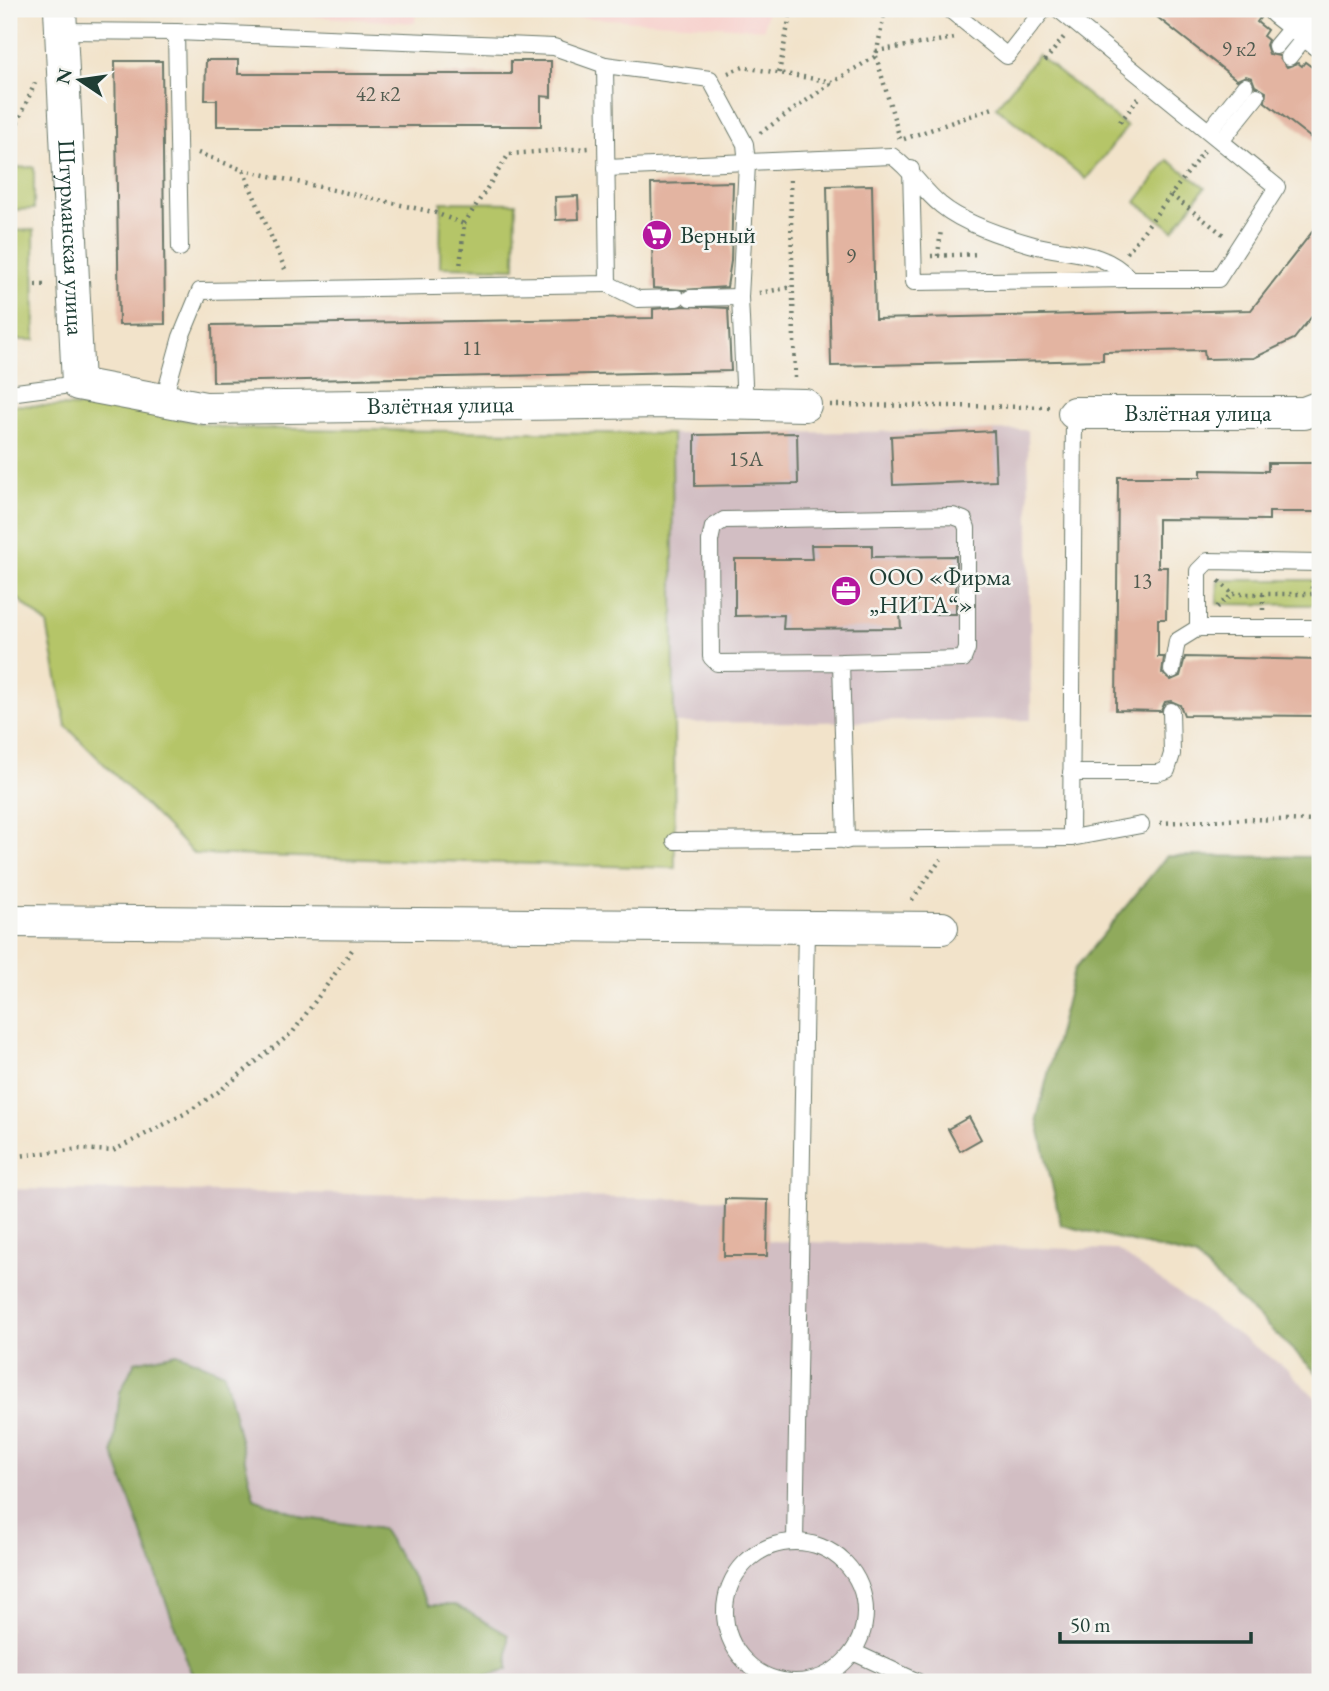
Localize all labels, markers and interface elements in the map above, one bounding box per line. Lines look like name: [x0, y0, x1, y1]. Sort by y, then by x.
house number: 9 к2: [1222, 35, 1256, 62]
north arrow: [46, 46, 116, 116]
text: N: [50, 65, 78, 87]
house number: 42 к2: [356, 80, 400, 107]
street label: Штурманская улица: [51, 139, 92, 337]
supermarket icon: Верный: [640, 218, 674, 252]
place label: Верный: [680, 219, 756, 250]
house number: 9: [846, 242, 856, 269]
house number: 11: [462, 334, 482, 361]
street label: Взлётная улица: [366, 388, 515, 421]
street label: Взлётная улица: [1124, 397, 1272, 428]
house number: 15А: [729, 445, 764, 472]
place label: ООО «Фирма „НИТА“»: [869, 561, 1011, 620]
house number: 13: [1132, 567, 1152, 594]
office icon: ООО «Фирма „НИТА“»: [829, 574, 863, 608]
scale bar: [1060, 1600, 1250, 1644]
text: 50 m: [1070, 1611, 1111, 1638]

